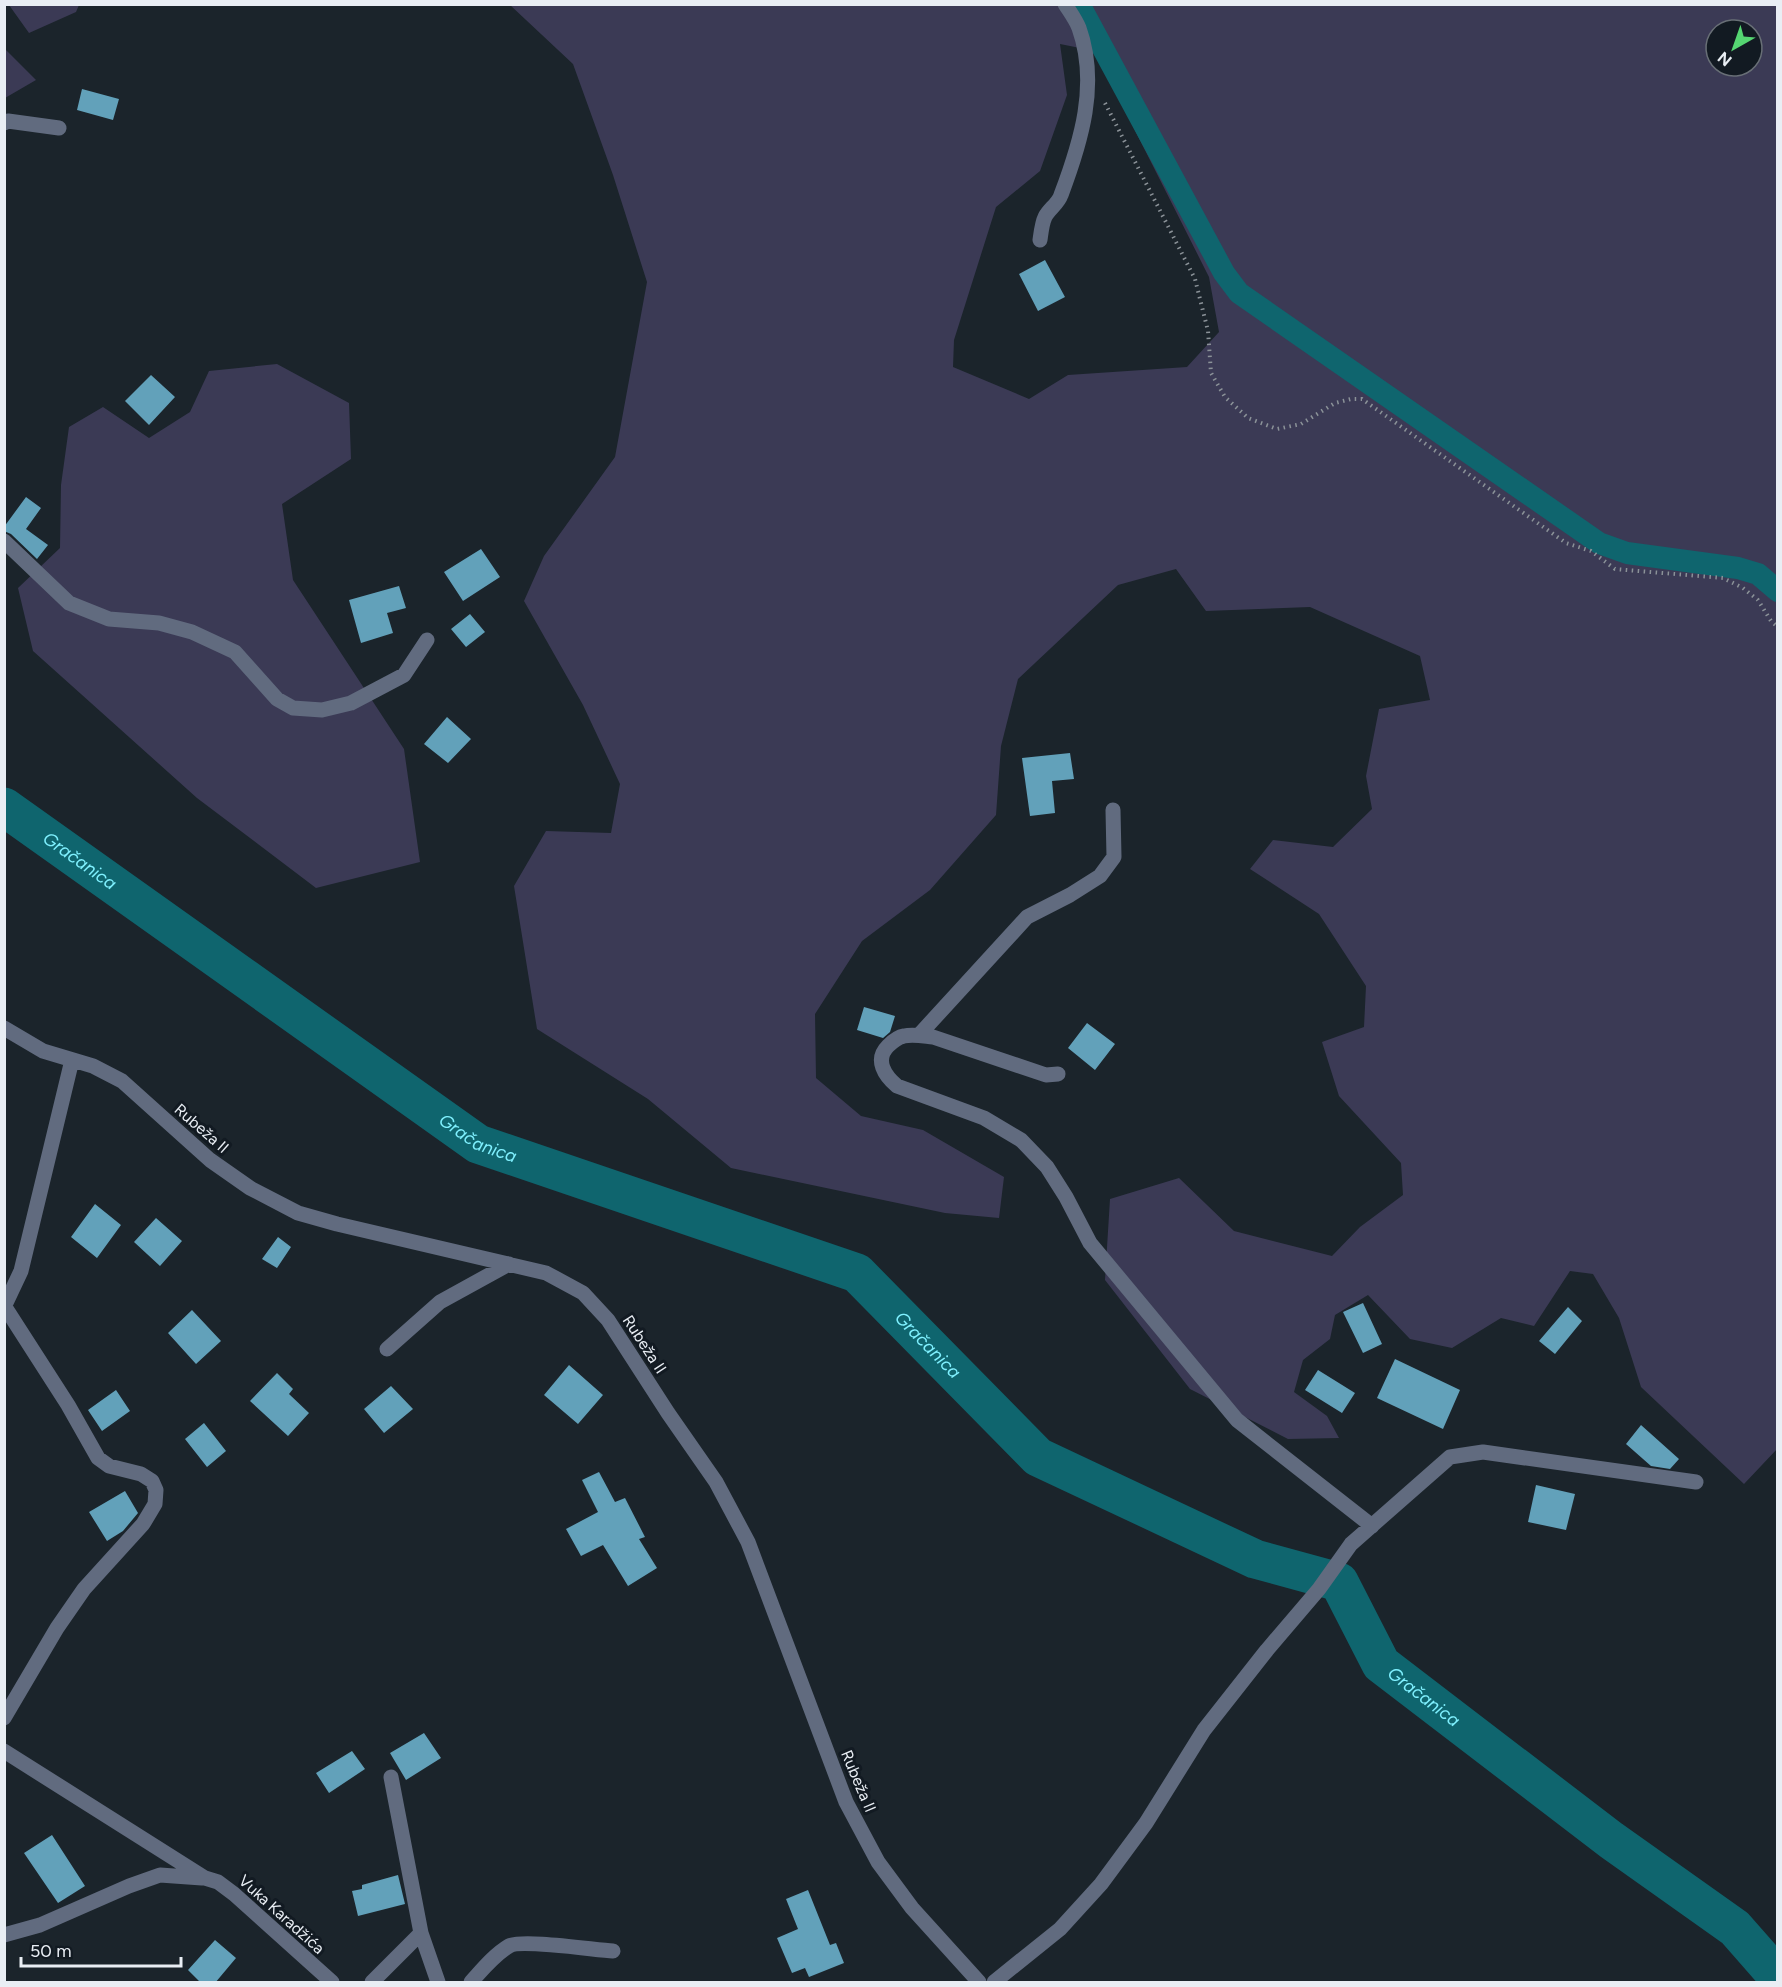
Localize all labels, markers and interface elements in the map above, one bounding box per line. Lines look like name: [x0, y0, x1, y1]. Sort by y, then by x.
north arrow: [1704, 18, 1764, 78]
text: N: [1714, 48, 1736, 70]
water label: Gračanica: [39, 827, 121, 895]
street label: Rubeža II: [171, 1100, 233, 1157]
water label: Gračanica: [435, 1109, 520, 1167]
water label: Gračanica: [890, 1307, 966, 1383]
street label: Rubeža II: [619, 1312, 670, 1377]
water label: Gračanica: [1383, 1662, 1465, 1732]
street label: Rubeža II: [837, 1747, 880, 1815]
street label: Vuka Karadžića: [235, 1871, 328, 1958]
scale bar: [21, 1930, 182, 1968]
text: 50 m: [30, 1940, 72, 1962]

